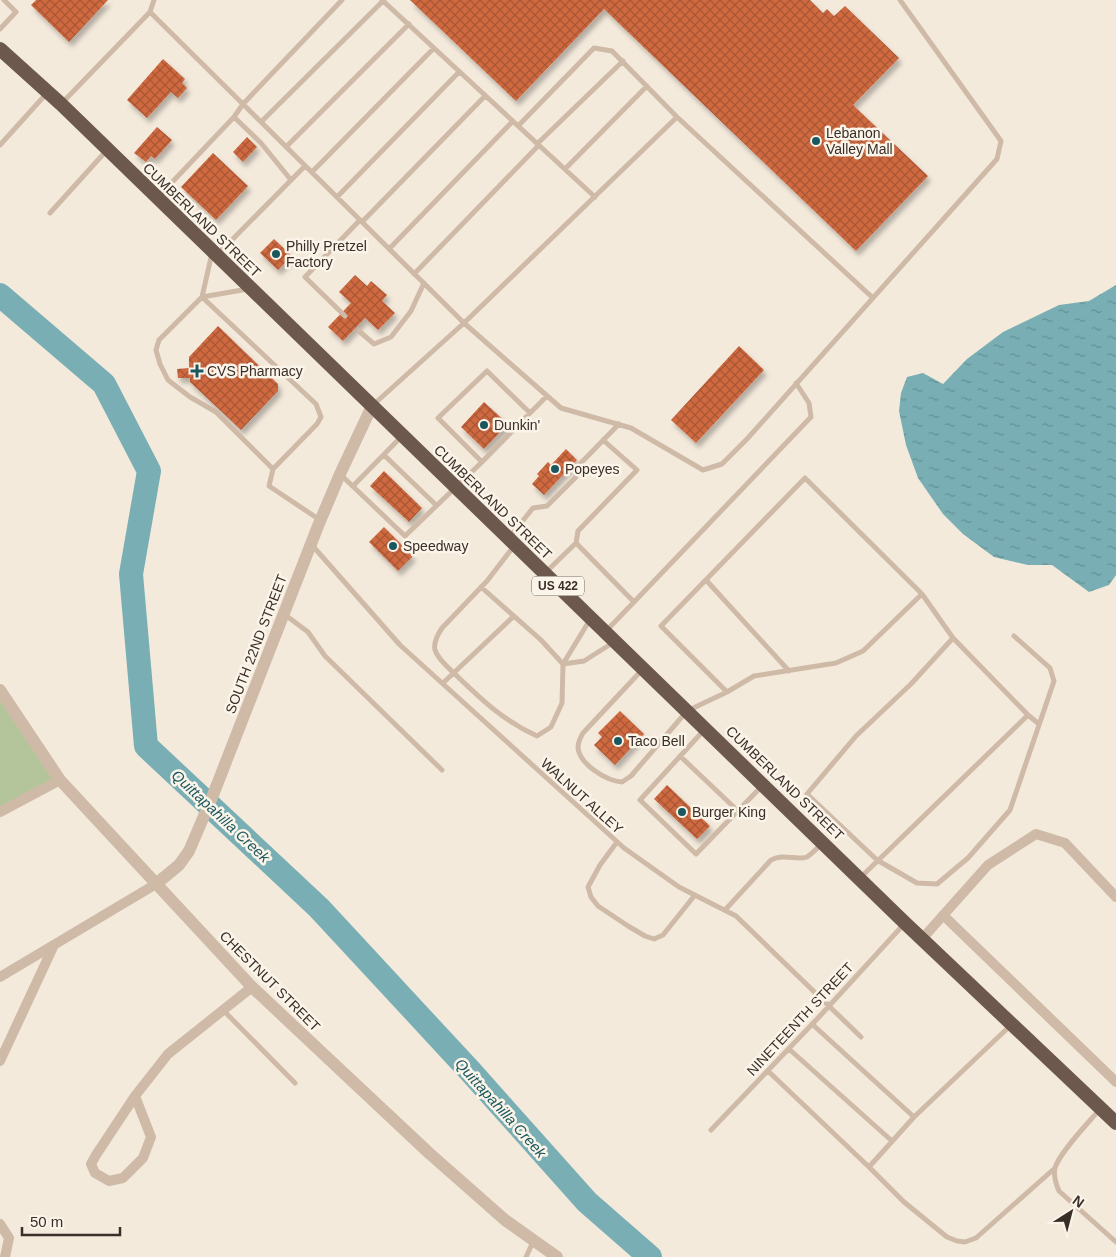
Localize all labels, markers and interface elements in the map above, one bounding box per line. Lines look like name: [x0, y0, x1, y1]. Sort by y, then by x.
place label: Lebanon Valley Mall: [826, 125, 893, 157]
marker: Lebanon Valley Mall: [810, 135, 822, 147]
street label: CUMBERLAND STREET: [140, 160, 264, 281]
place label: Philly Pretzel Factory: [286, 238, 367, 270]
marker: Philly Pretzel Factory: [270, 248, 282, 260]
place label: CVS Pharmacy: [207, 363, 303, 379]
marker: CVS Pharmacy: [191, 365, 203, 377]
place label: Dunkin': [494, 417, 540, 433]
marker: Dunkin': [478, 419, 490, 431]
street label: CUMBERLAND STREET: [431, 442, 555, 563]
place label: Popeyes: [565, 461, 619, 477]
marker: Popeyes: [549, 463, 561, 475]
place label: Speedway: [403, 538, 468, 554]
marker: Speedway: [387, 540, 399, 552]
street label: SOUTH 22ND STREET: [222, 572, 290, 716]
road number: US 422: [532, 576, 584, 596]
street label: CUMBERLAND STREET: [723, 723, 847, 844]
place label: Taco Bell: [628, 733, 685, 749]
marker: Taco Bell: [612, 735, 624, 747]
street label: WALNUT ALLEY: [538, 755, 627, 838]
water label: Quittapahilla Creek: [169, 766, 275, 867]
place label: Burger King: [692, 804, 766, 820]
marker: Burger King: [676, 806, 688, 818]
street label: CHESTNUT STREET: [217, 928, 324, 1035]
street label: NINETEENTH STREET: [743, 959, 857, 1079]
water label: Quittapahilla Creek: [452, 1055, 551, 1162]
north arrow: [1046, 1187, 1096, 1237]
text: N: [1070, 1192, 1087, 1211]
scale bar: [22, 1204, 120, 1236]
text: 50 m: [30, 1213, 63, 1230]

